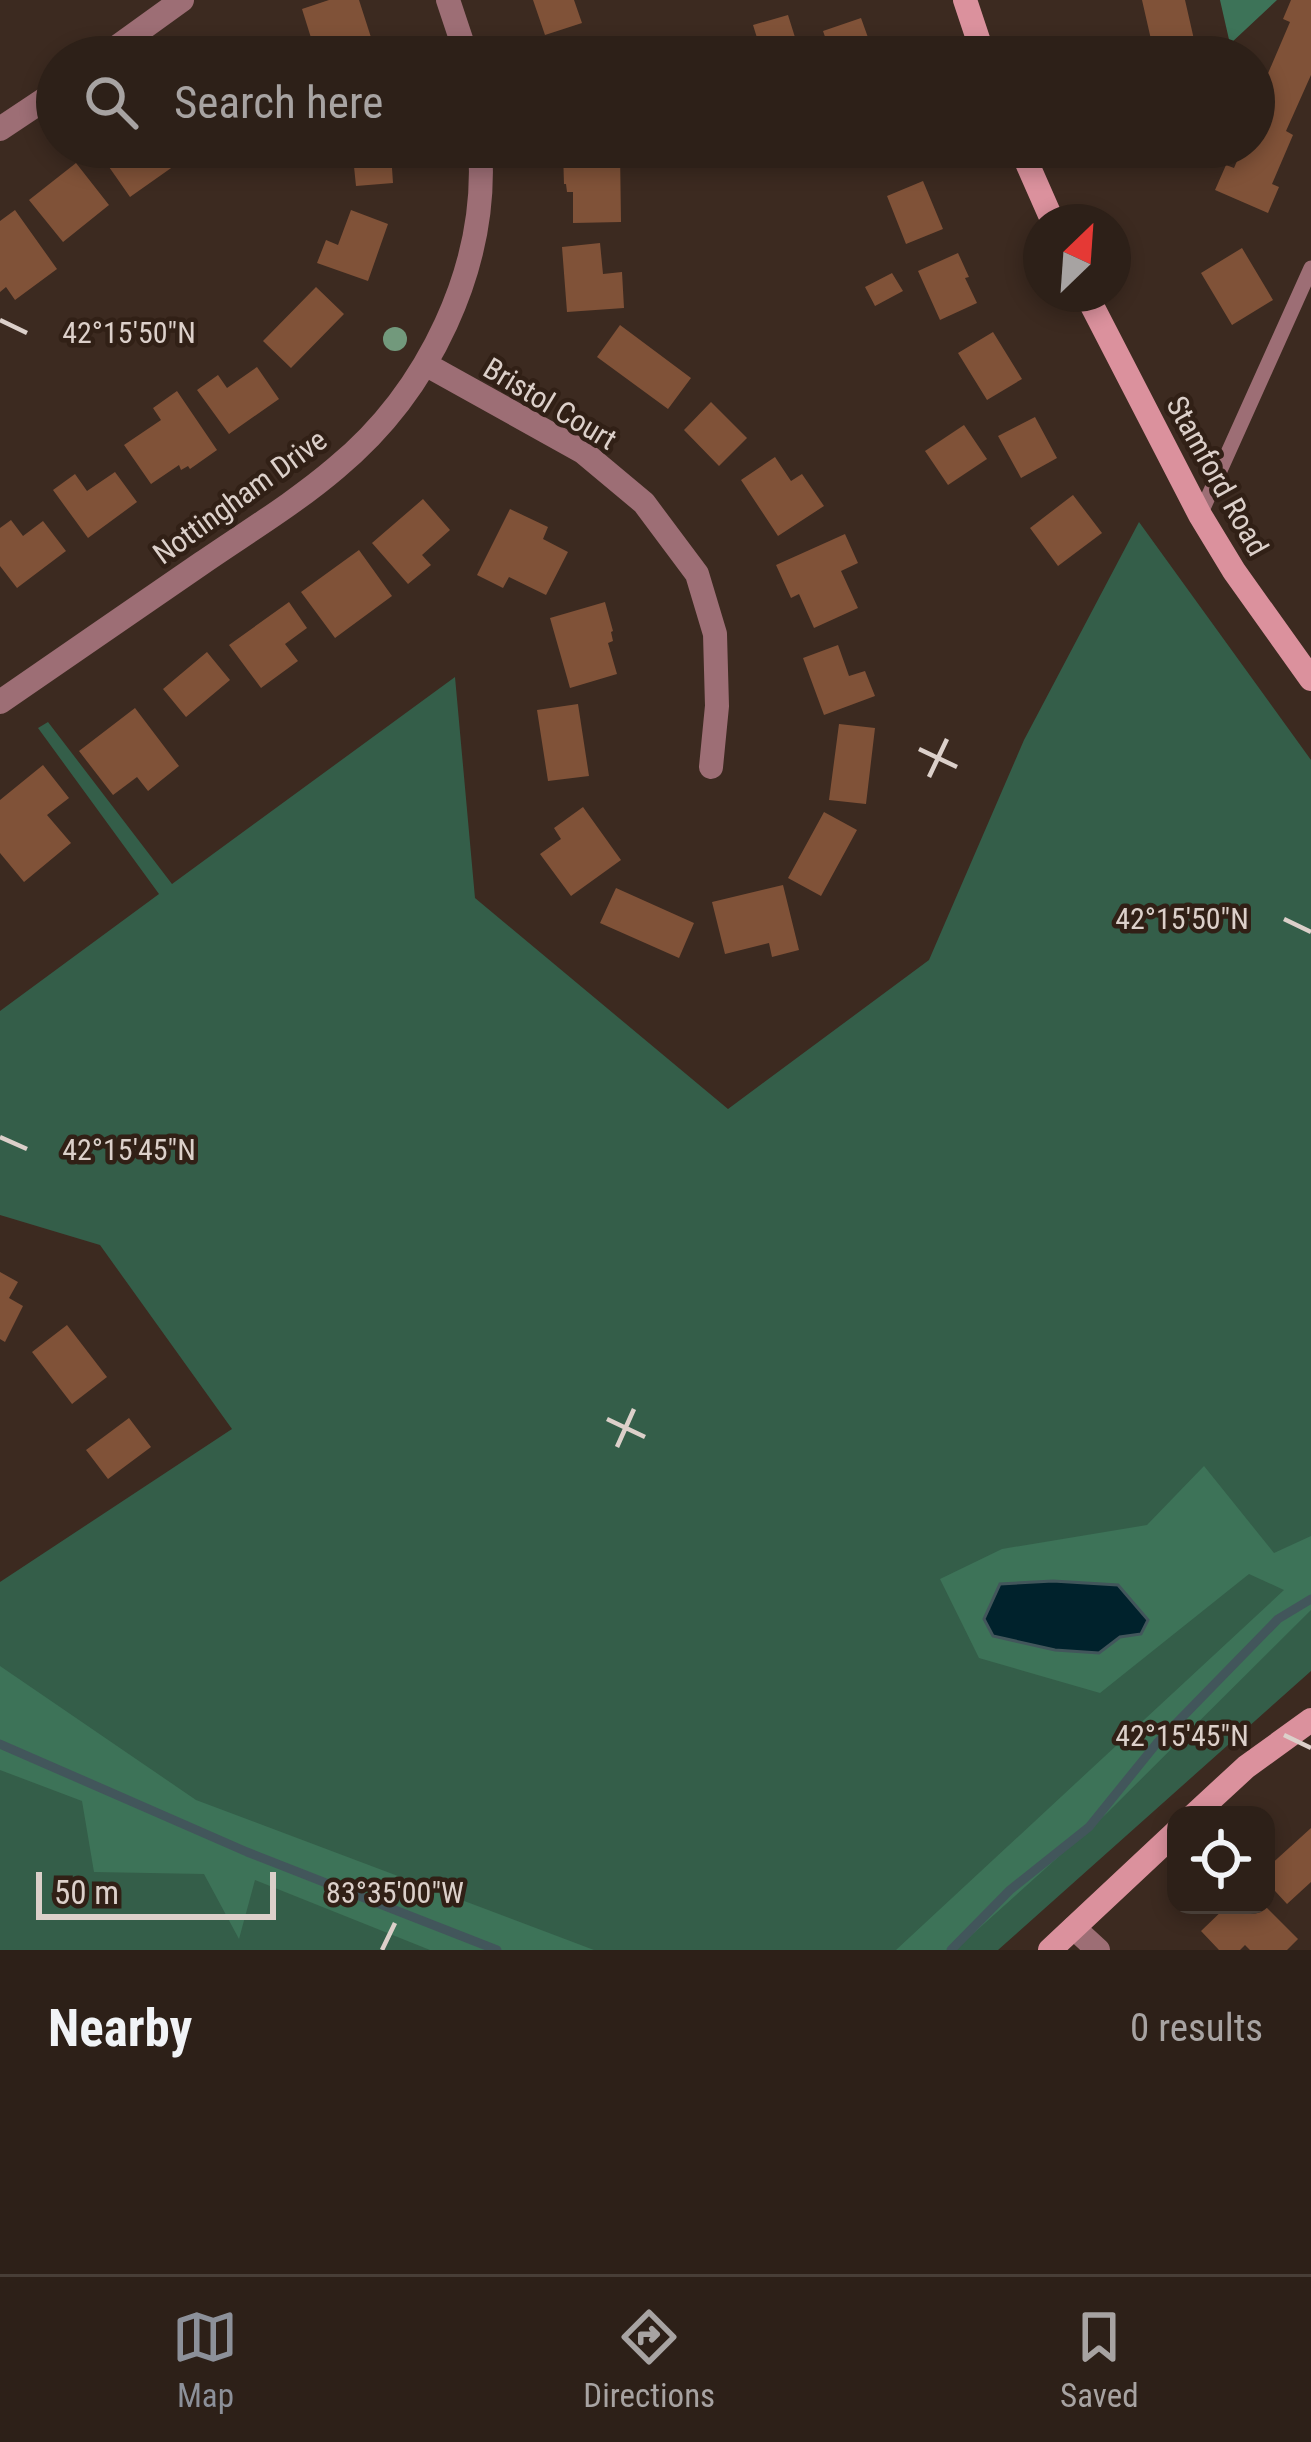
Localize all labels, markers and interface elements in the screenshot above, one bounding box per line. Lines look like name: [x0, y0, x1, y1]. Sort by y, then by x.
search box: [36, 36, 1275, 168]
icon: search: [78, 69, 144, 135]
text: Search here: [174, 76, 383, 129]
north arrow: [1023, 204, 1131, 312]
text: 42°15'50"N: [62, 315, 196, 350]
street label: Bristol Court: [477, 350, 623, 457]
street label: Stamford Road: [1159, 390, 1276, 562]
street label: Nottingham Drive: [146, 422, 333, 571]
text: 42°15'50"N: [1115, 901, 1249, 936]
text: 42°15'45"N: [62, 1132, 196, 1167]
text: 42°15'45"N: [1115, 1718, 1249, 1753]
map controls: [1167, 1806, 1275, 1914]
button: locate: [1167, 1806, 1275, 1914]
scale bar: [36, 1866, 276, 1919]
text: 50 m: [54, 1873, 119, 1912]
text: 83°35'00"W: [326, 1875, 464, 1910]
text: Nearby: [48, 1999, 192, 2058]
text: 0 results: [1130, 2005, 1263, 2051]
tab: Map: [172, 2304, 238, 2415]
tab: Directions: [583, 2304, 715, 2415]
tab: Saved: [1060, 2304, 1139, 2415]

